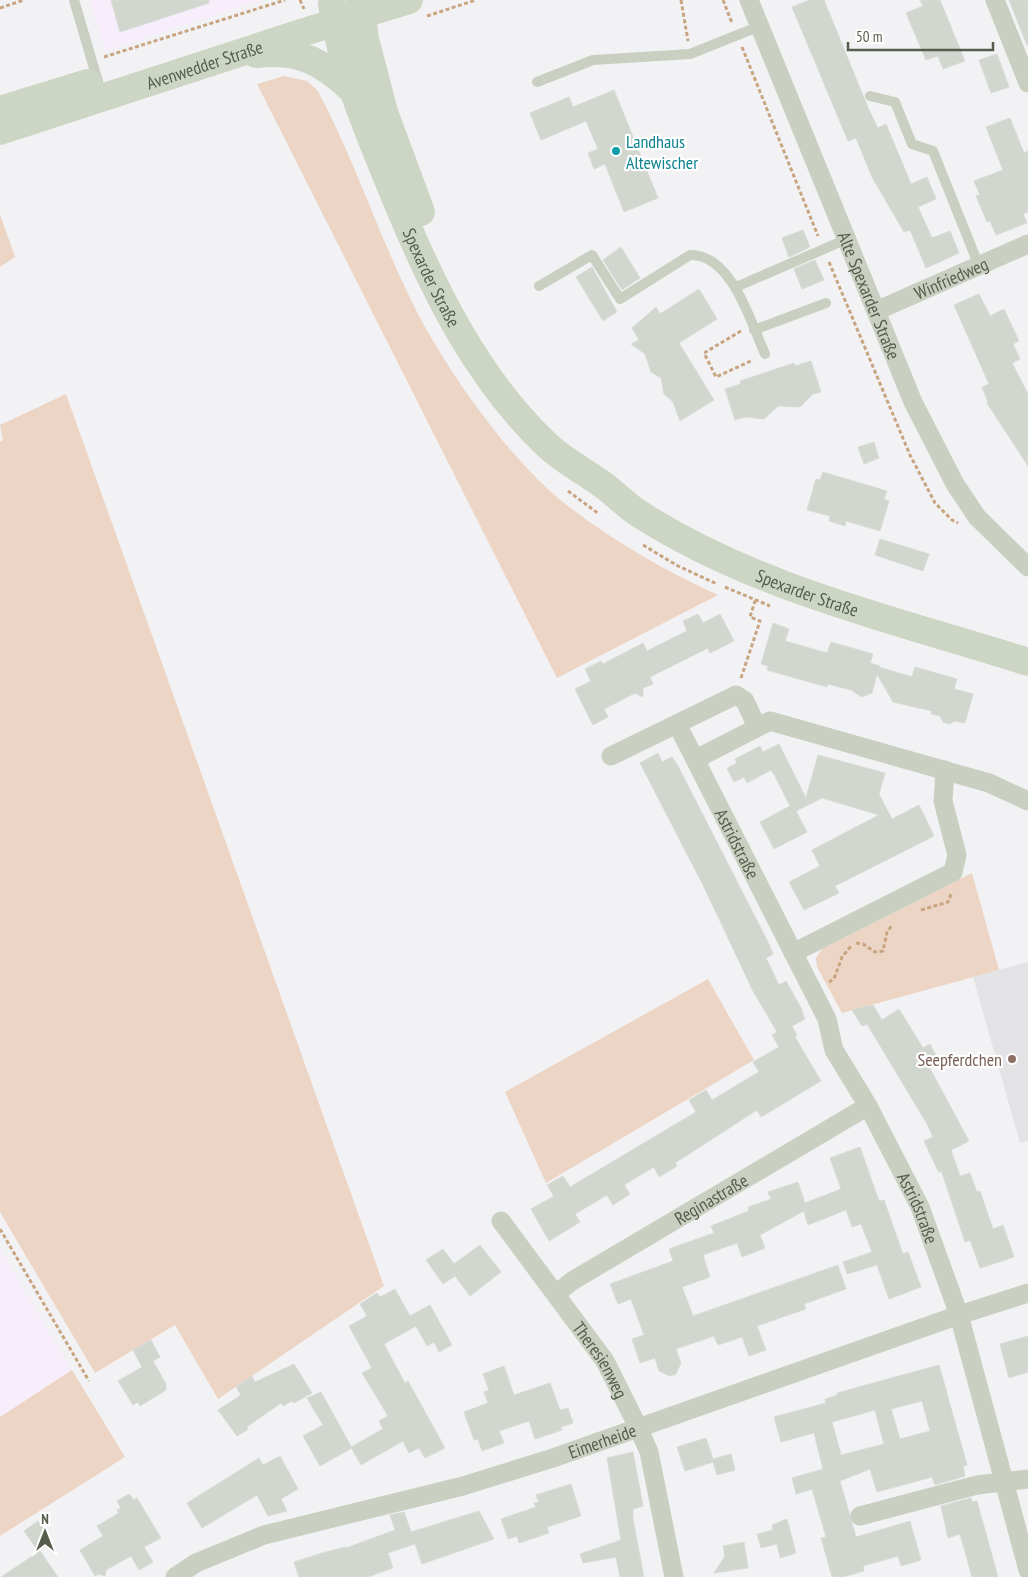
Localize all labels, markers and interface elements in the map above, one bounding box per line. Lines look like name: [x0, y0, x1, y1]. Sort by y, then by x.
scale bar: [848, 20, 993, 52]
text: 50 m: [856, 27, 882, 46]
street label: Avenwedder Straße: [143, 35, 266, 94]
place label: Landhaus Altewischer: [626, 130, 698, 174]
marker: Landhaus Altewischer: [610, 145, 622, 157]
street label: Spexarder Straße: [398, 224, 466, 331]
street label: Alte Spexarder Straße: [833, 228, 906, 363]
street label: Winfriedweg: [911, 252, 991, 304]
street label: Spexarder Straße: [753, 563, 862, 621]
street label: Astridstraße: [710, 805, 765, 882]
place label: Seepferdchen: [918, 1048, 1002, 1071]
marker: Seepferdchen: [1006, 1053, 1018, 1065]
street label: Reginastraße: [670, 1168, 752, 1229]
street label: Astridstraße: [893, 1168, 944, 1247]
street label: Theresienweg: [568, 1317, 633, 1402]
street label: Eimerheide: [565, 1418, 639, 1463]
north arrow: [20, 1507, 70, 1557]
text: N: [41, 1510, 49, 1528]

